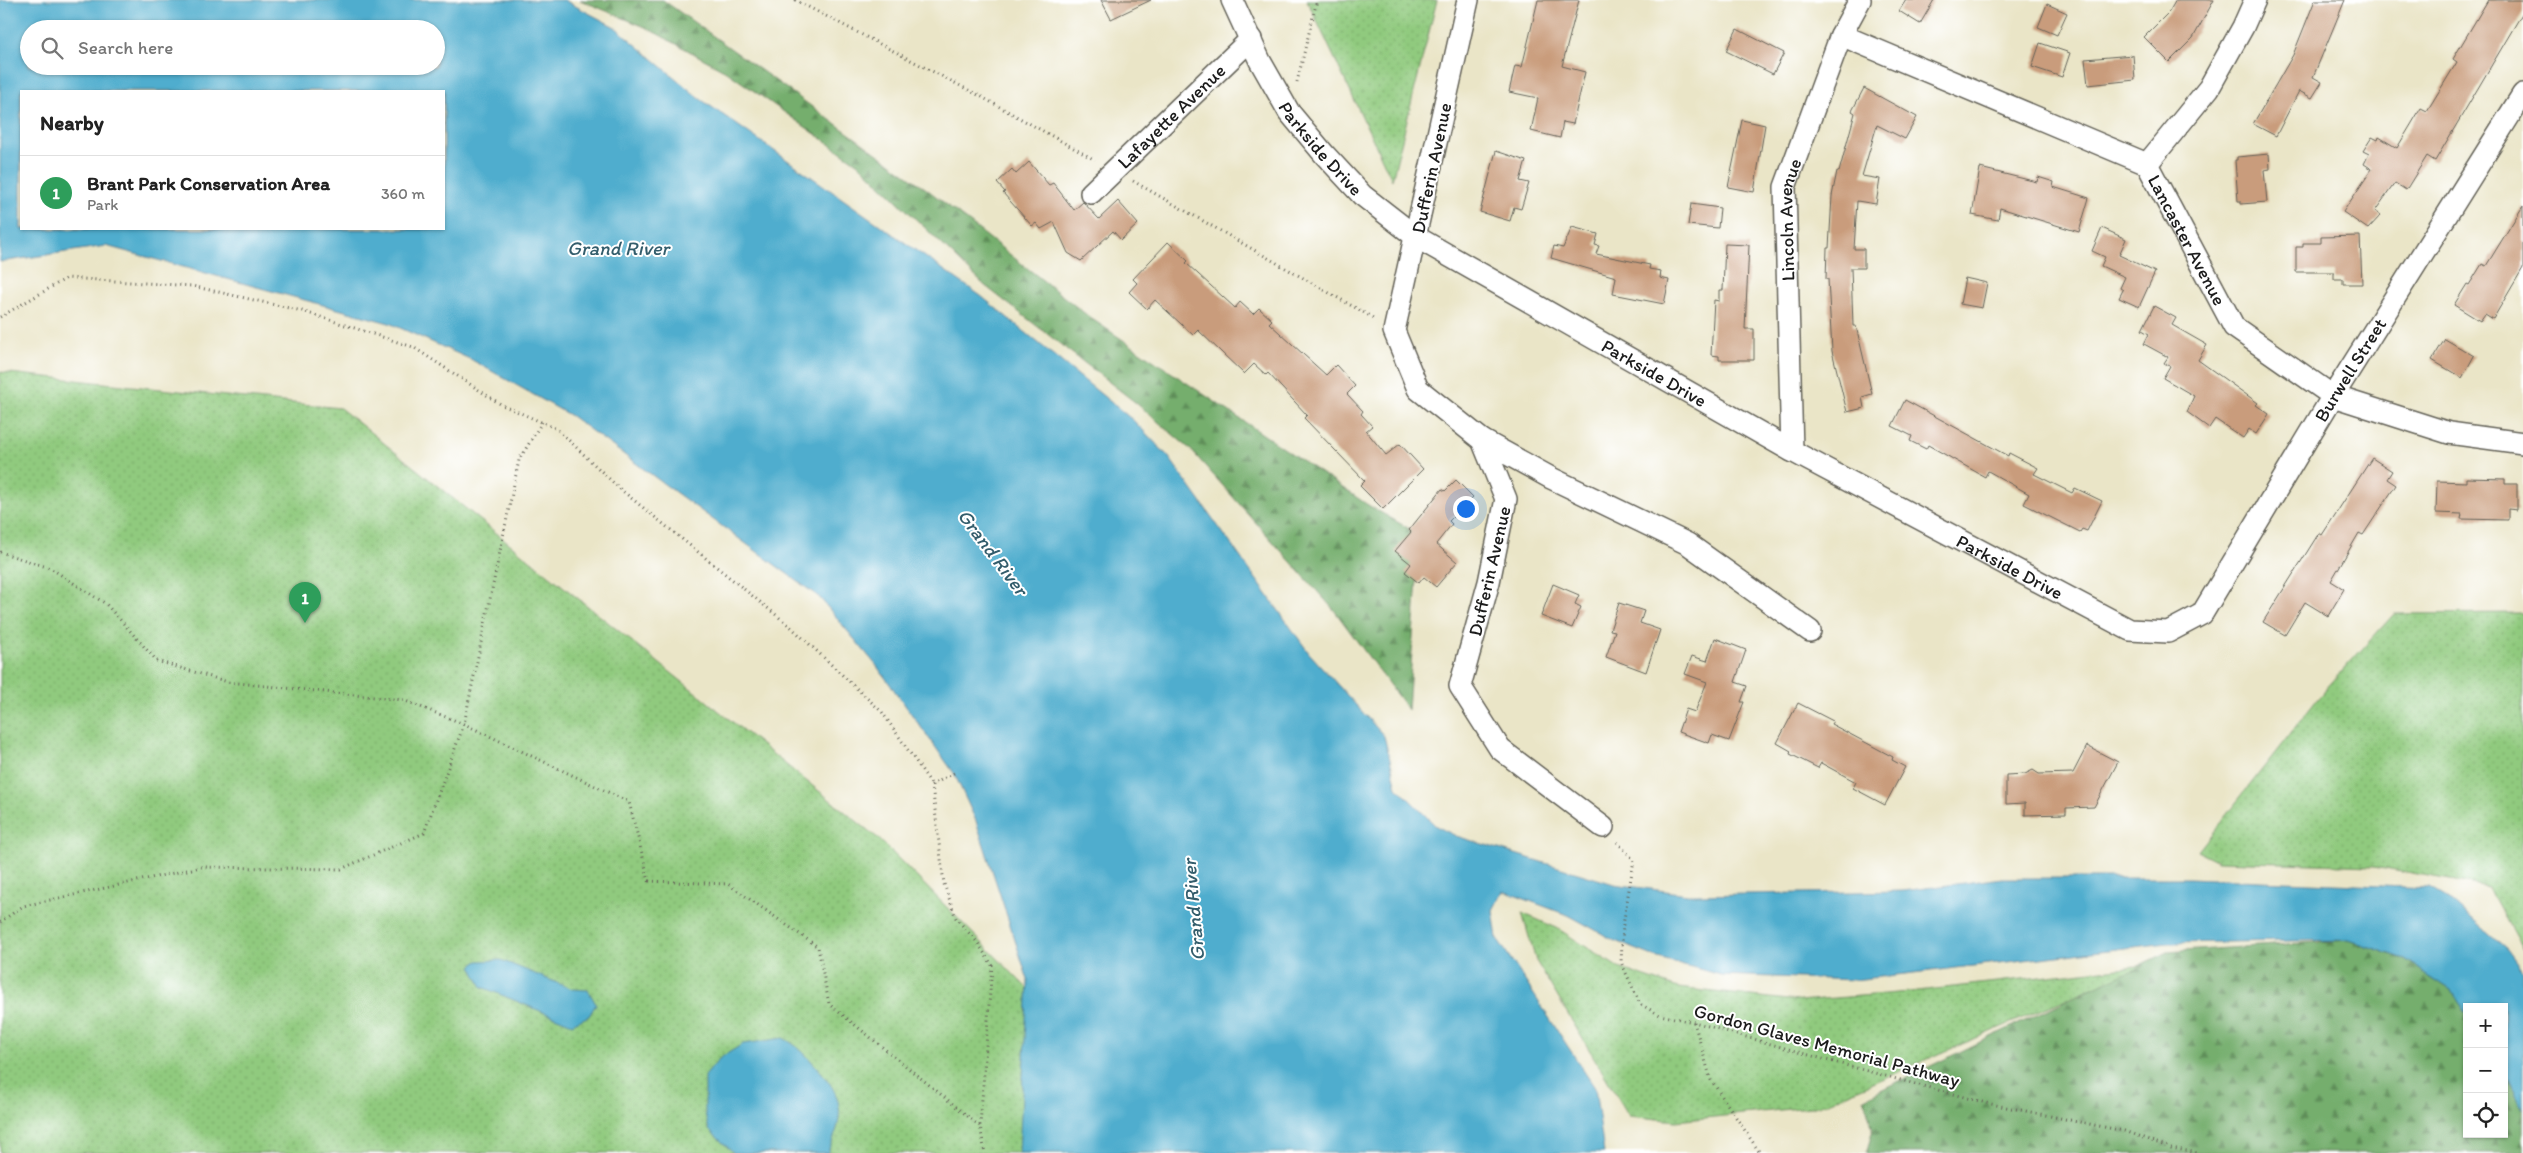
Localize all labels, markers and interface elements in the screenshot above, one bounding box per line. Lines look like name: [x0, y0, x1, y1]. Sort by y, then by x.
search box: [20, 20, 445, 75]
icon: search: [38, 34, 66, 62]
text: Search here: [78, 36, 173, 59]
street label: Lafayette Avenue: [1112, 59, 1230, 174]
street label: Parkside Drive: [1273, 98, 1368, 200]
street label: Dufferin Avenue: [1406, 101, 1457, 236]
text: Nearby: [40, 110, 104, 135]
street label: Lincoln Avenue: [1774, 155, 1807, 282]
street label: Lancaster Avenue: [2143, 171, 2231, 309]
text: Brant Park Conservation Area: [87, 172, 330, 195]
text: 1: [52, 184, 60, 203]
text: 360 m: [381, 184, 425, 203]
text: Park: [87, 195, 118, 214]
water label: Grand River: [567, 236, 672, 260]
street label: Burwell Street: [2309, 314, 2391, 426]
street label: Parkside Drive: [1597, 334, 1711, 412]
your location: [1453, 496, 1479, 522]
water label: Grand River: [953, 504, 1035, 602]
street label: Dufferin Avenue: [1463, 504, 1516, 639]
street label: Parkside Drive: [1952, 529, 2067, 604]
pin: 1: [289, 582, 321, 623]
water label: Grand River: [1176, 856, 1209, 962]
street label: Gordon Glaves Memorial Pathway: [1692, 999, 1962, 1092]
map controls: [2463, 1003, 2508, 1138]
button: +: [2463, 1003, 2508, 1048]
button: −: [2463, 1048, 2508, 1093]
button: locate: [2463, 1093, 2508, 1138]

